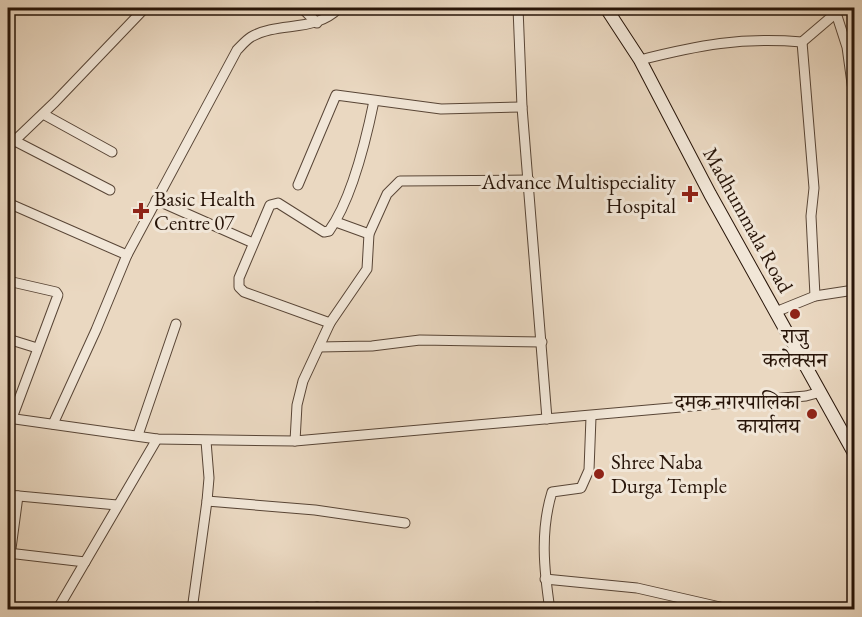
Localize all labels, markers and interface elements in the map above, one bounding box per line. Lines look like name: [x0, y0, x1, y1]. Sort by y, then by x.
street label: Madhummala Road: [697, 142, 800, 297]
place label: Advance Multispeciality Hospital: [480, 168, 677, 219]
place label: Basic Health Centre 07: [154, 185, 256, 236]
marker: Advance Multispeciality Hospital: [681, 185, 699, 203]
marker: Basic Health Centre 07: [132, 202, 150, 220]
marker: राजु कलेक्सन: [788, 307, 802, 321]
place label: राजु कलेक्सन: [762, 322, 828, 373]
place label: दमक नगरपालिका कार्यालय: [674, 388, 801, 439]
marker: दमक नगरपालिका कार्यालय: [805, 407, 819, 421]
place label: Shree Naba Durga Temple: [611, 448, 727, 499]
marker: Shree Naba Durga Temple: [592, 467, 606, 481]

